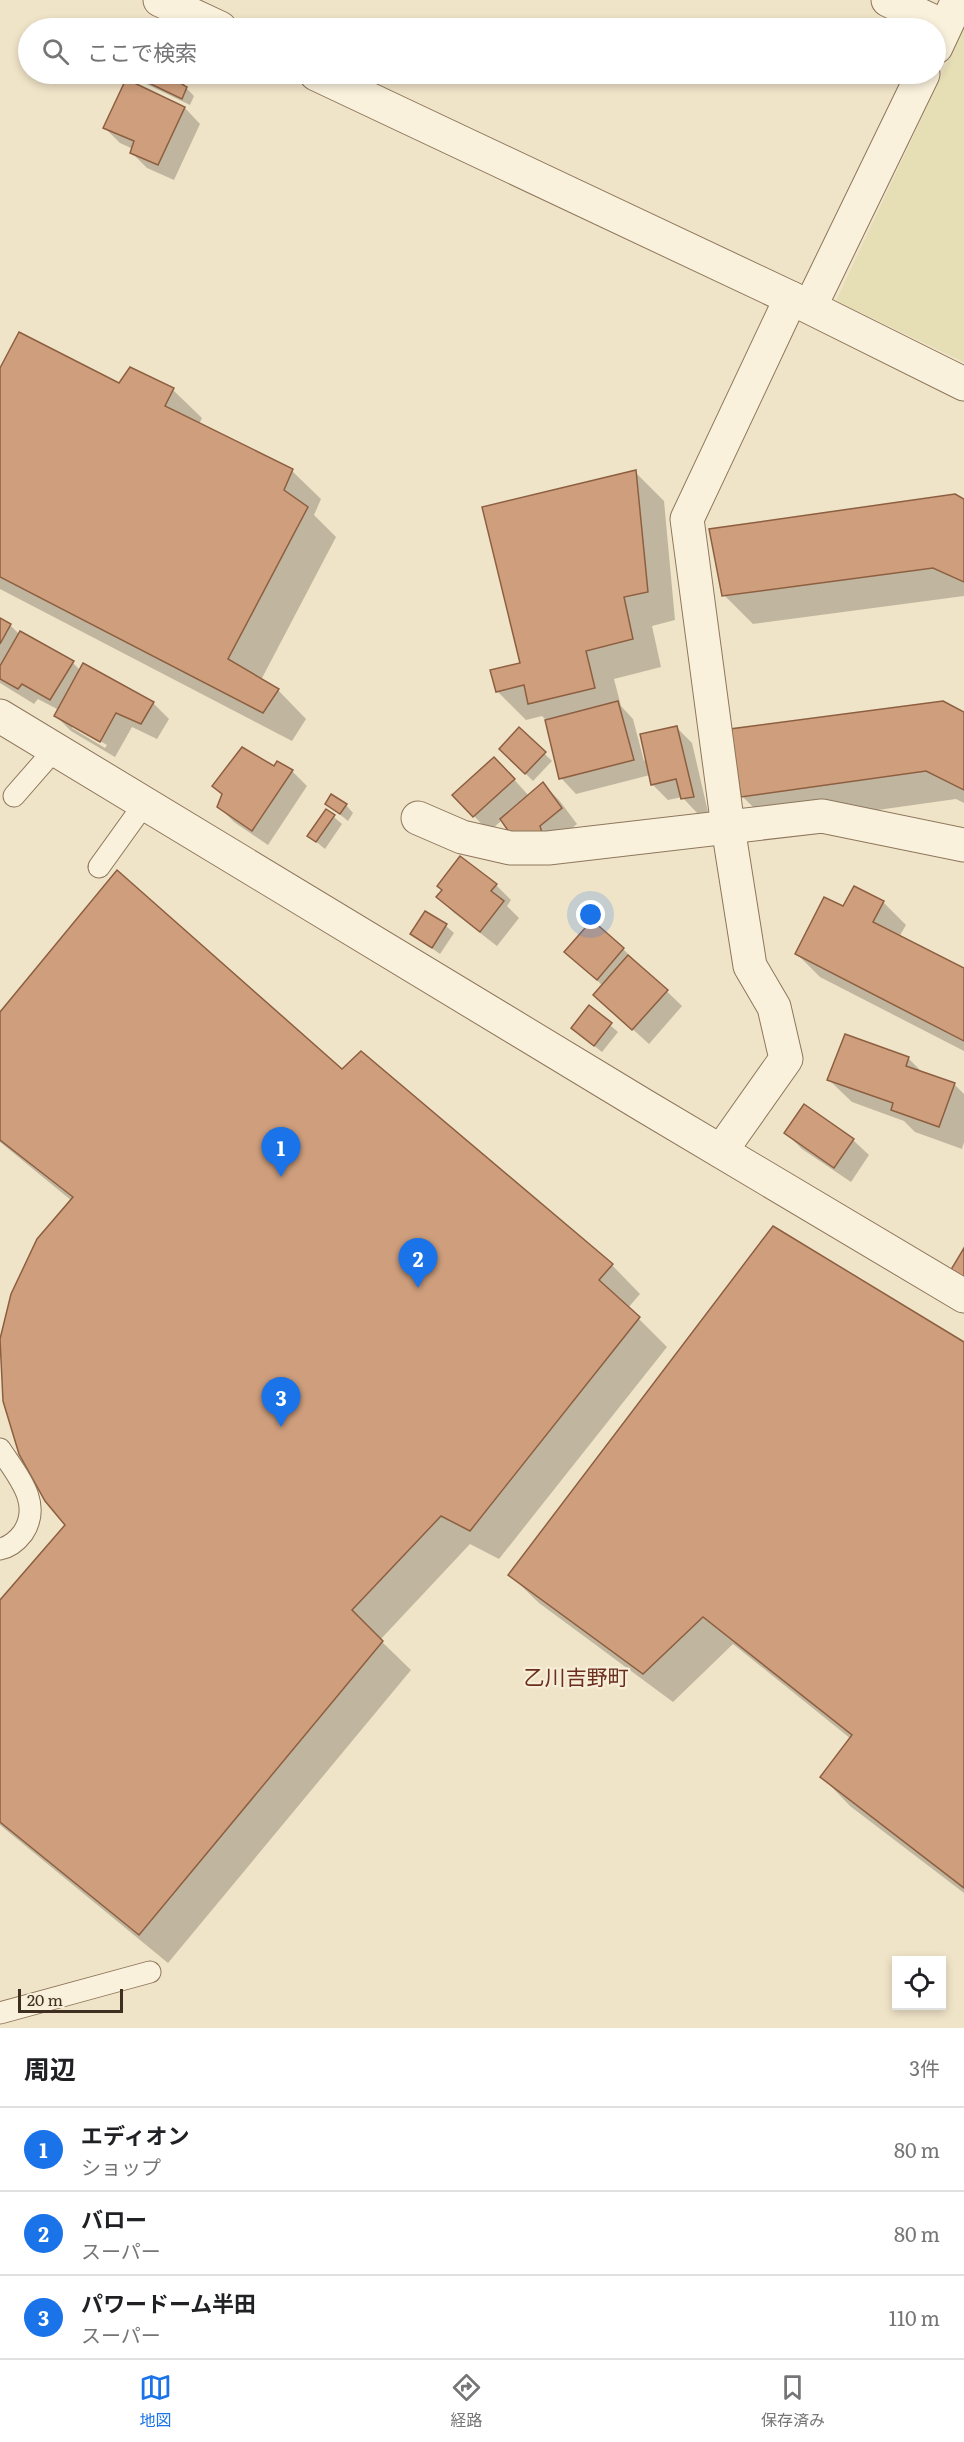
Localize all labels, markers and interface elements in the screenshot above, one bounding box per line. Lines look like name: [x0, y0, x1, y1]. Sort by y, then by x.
search box: [18, 18, 946, 84]
icon: search: [39, 35, 72, 68]
text: ここで検索: [87, 35, 197, 68]
your location: [576, 900, 605, 929]
pin: 1: [262, 1128, 300, 1177]
pin: 2: [398, 1238, 438, 1288]
pin: 3: [262, 1378, 300, 1427]
district label: 乙川吉野町: [524, 1660, 629, 1691]
map controls: [892, 1956, 946, 2010]
button: locate: [892, 1956, 946, 2010]
scale bar: [18, 1986, 123, 2014]
text: 20 m: [27, 1987, 63, 2011]
text: 周辺: [24, 2048, 76, 2087]
text: 3件: [909, 2052, 940, 2082]
text: エディオン: [81, 2118, 189, 2151]
text: 1: [39, 2134, 48, 2164]
text: 80 m: [894, 2134, 940, 2164]
text: ショップ: [81, 2151, 161, 2181]
text: バロー: [81, 2202, 147, 2235]
text: 2: [38, 2218, 49, 2248]
text: 80 m: [894, 2218, 940, 2248]
text: スーパー: [81, 2235, 161, 2265]
text: パワードーム半田: [81, 2286, 256, 2319]
text: 3: [38, 2302, 49, 2332]
text: 110 m: [889, 2302, 940, 2332]
text: スーパー: [81, 2319, 161, 2349]
tab: 地図: [139, 2371, 172, 2431]
tab: 経路: [450, 2371, 483, 2431]
tab: 保存済み: [761, 2371, 825, 2431]

